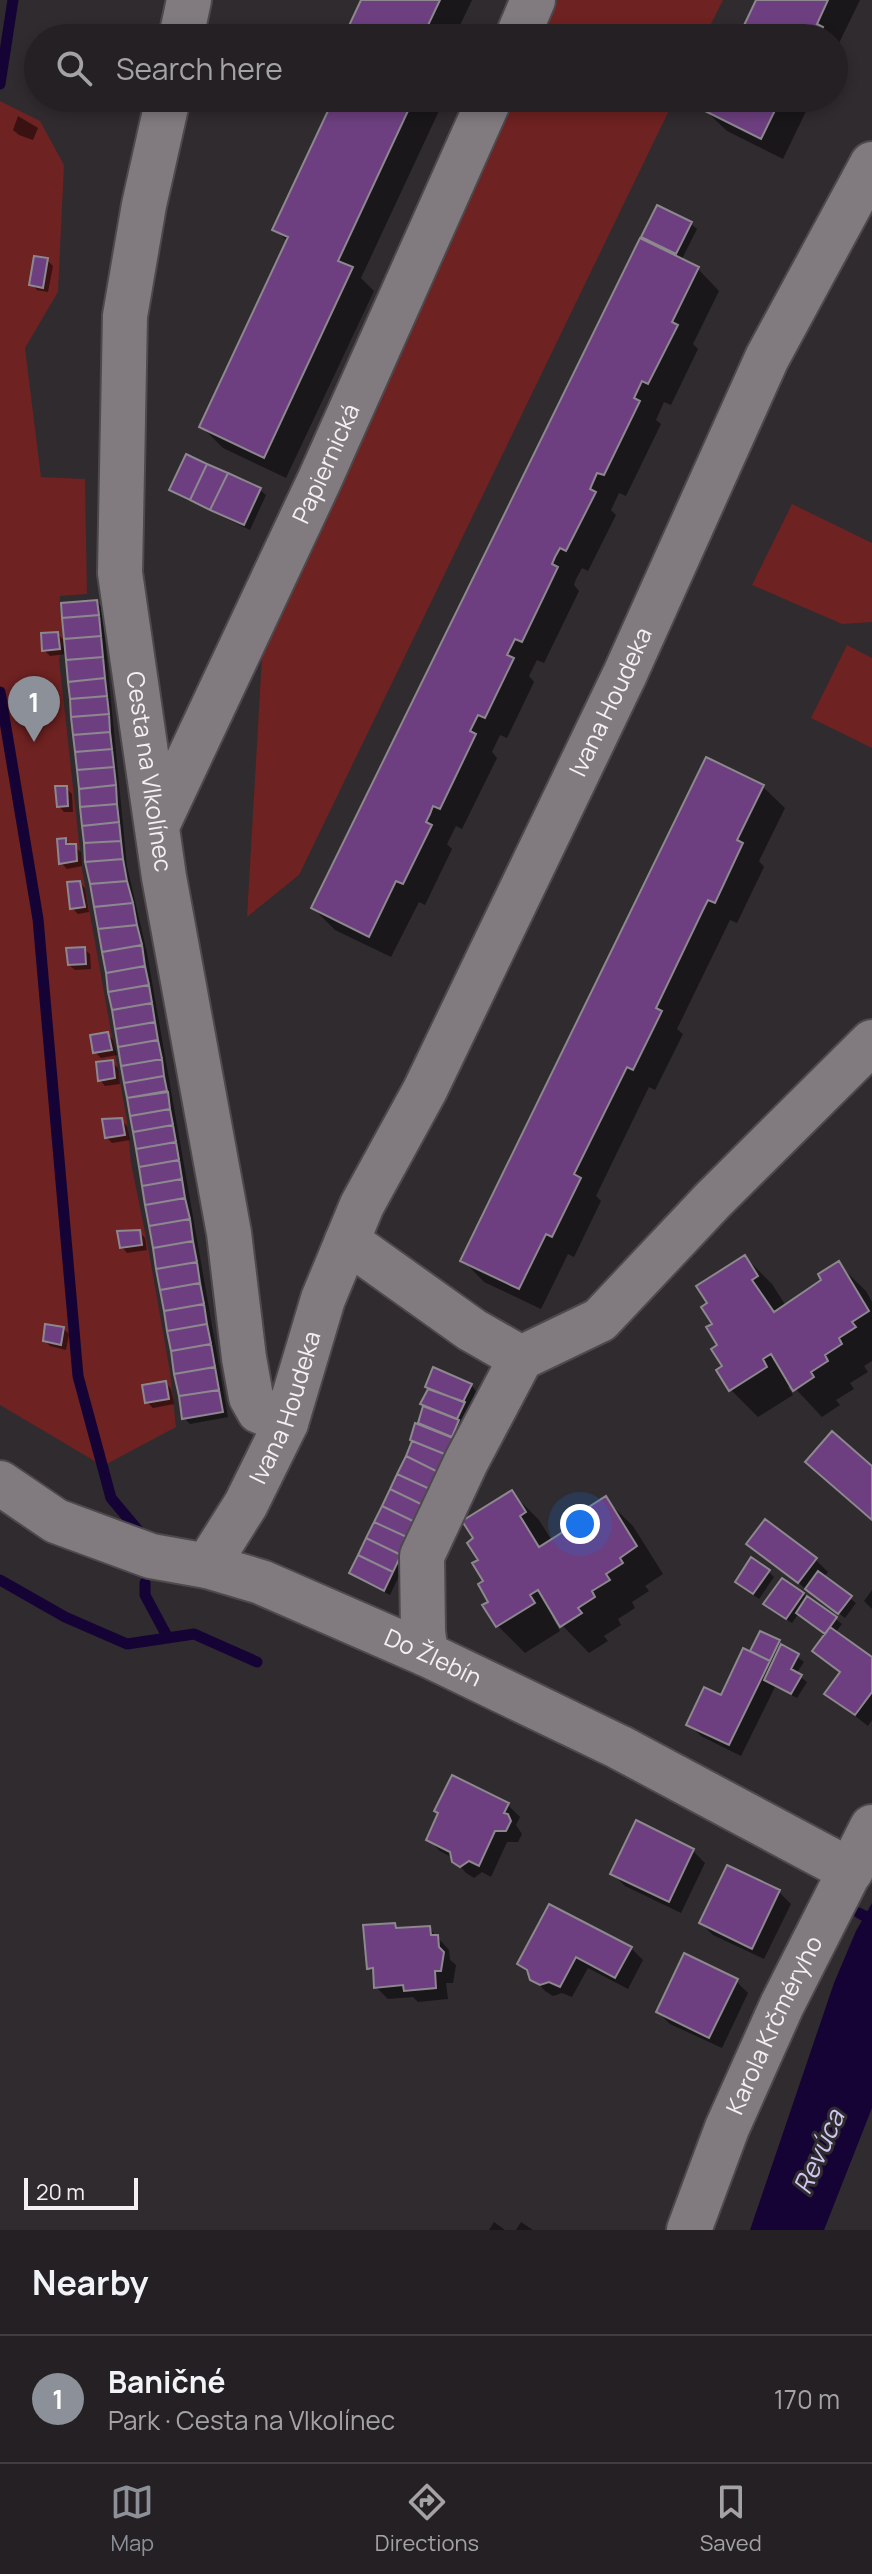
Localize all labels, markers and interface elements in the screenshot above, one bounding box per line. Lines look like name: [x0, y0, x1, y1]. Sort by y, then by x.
search box: [24, 24, 848, 112]
icon: search: [52, 46, 96, 90]
text: Search here: [116, 48, 283, 89]
street label: Papiernická: [284, 398, 367, 528]
street label: Ivana Houdeka: [560, 622, 659, 782]
street label: Cesta na Vlkolínec: [119, 669, 181, 874]
pin: 1: [8, 676, 60, 742]
street label: Ivana Houdeka: [241, 1327, 328, 1489]
your location: [560, 1504, 600, 1544]
street label: Do Žlebín: [380, 1620, 488, 1693]
street label: Karola Krčméryho: [717, 1930, 829, 2119]
water label: Revúca: [784, 2102, 853, 2199]
scale bar: [24, 2174, 138, 2210]
text: 20 m: [36, 2177, 85, 2207]
text: Nearby: [32, 2259, 148, 2305]
text: Baničné: [108, 2361, 225, 2402]
text: 1: [52, 2381, 64, 2417]
text: 170 m: [774, 2381, 840, 2417]
text: Park · Cesta na Vlkolínec: [108, 2402, 395, 2438]
tab: Map: [110, 2480, 154, 2558]
tab: Directions: [375, 2480, 479, 2558]
tab: Saved: [700, 2480, 762, 2558]

